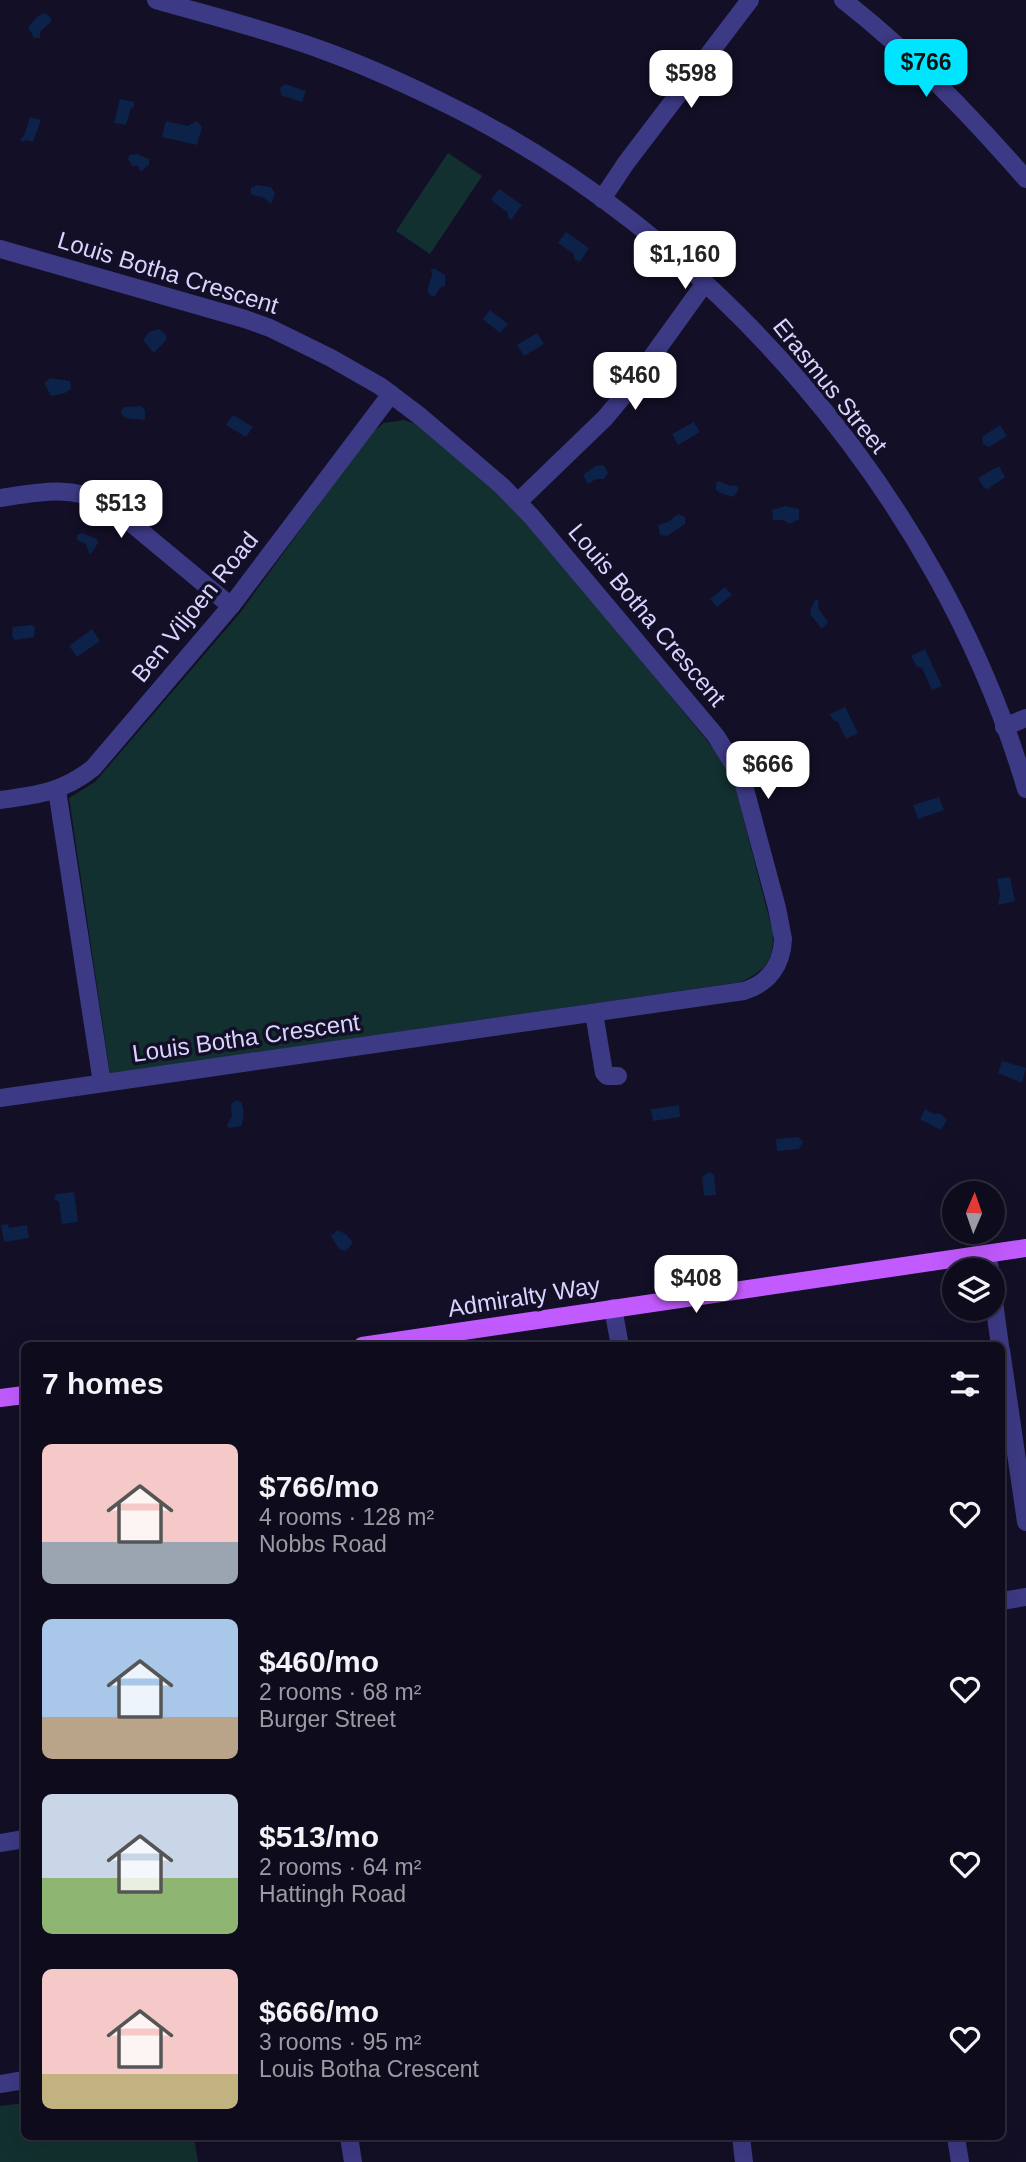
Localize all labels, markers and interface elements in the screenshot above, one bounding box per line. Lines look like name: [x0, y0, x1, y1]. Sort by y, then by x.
pin: $766: [885, 40, 967, 99]
text: $766: [900, 49, 952, 75]
pin: $598: [650, 50, 732, 110]
text: $598: [665, 60, 717, 86]
street label: Louis Botha Crescent: [54, 226, 282, 319]
pin: $1,160: [628, 232, 742, 291]
text: $1,160: [650, 241, 720, 267]
street label: Erasmus Street: [768, 313, 893, 459]
pin: $460: [594, 352, 676, 412]
text: $460: [609, 362, 661, 388]
pin: $513: [80, 480, 162, 540]
text: $513: [95, 490, 147, 516]
street label: Louis Botha Crescent: [563, 518, 732, 711]
street label: Ben Viljoen Road: [126, 526, 263, 687]
pin: $666: [727, 742, 809, 801]
text: $666: [742, 751, 794, 777]
street label: Louis Botha Crescent: [130, 1008, 362, 1067]
north arrow: [942, 1181, 1004, 1244]
map controls: [942, 1181, 1005, 1321]
pin: $408: [655, 1256, 737, 1315]
button: layers: [942, 1258, 1005, 1321]
text: $408: [670, 1265, 722, 1291]
street label: Admiralty Way: [446, 1271, 602, 1322]
icon: filters: [946, 1365, 984, 1403]
text: 7 homes: [42, 1367, 164, 1400]
text: $766/mo: [259, 1470, 379, 1503]
icon: home: [98, 1472, 182, 1556]
icon: heart: [946, 1495, 984, 1533]
text: 4 rooms · 128 m²: [259, 1504, 434, 1530]
text: Nobbs Road: [259, 1531, 387, 1557]
text: $460/mo: [259, 1645, 379, 1678]
icon: home: [98, 1647, 182, 1731]
icon: heart: [946, 1670, 984, 1708]
text: 2 rooms · 68 m²: [259, 1679, 421, 1705]
text: Burger Street: [259, 1706, 396, 1732]
text: $513/mo: [259, 1820, 379, 1853]
icon: home: [98, 1822, 182, 1906]
icon: heart: [946, 1845, 984, 1883]
text: 2 rooms · 64 m²: [259, 1854, 421, 1880]
text: Hattingh Road: [259, 1881, 406, 1907]
text: $666/mo: [259, 1995, 379, 2028]
icon: home: [98, 1997, 182, 2081]
icon: heart: [946, 2020, 984, 2058]
text: 3 rooms · 95 m²: [259, 2029, 421, 2055]
text: Louis Botha Crescent: [259, 2056, 479, 2082]

